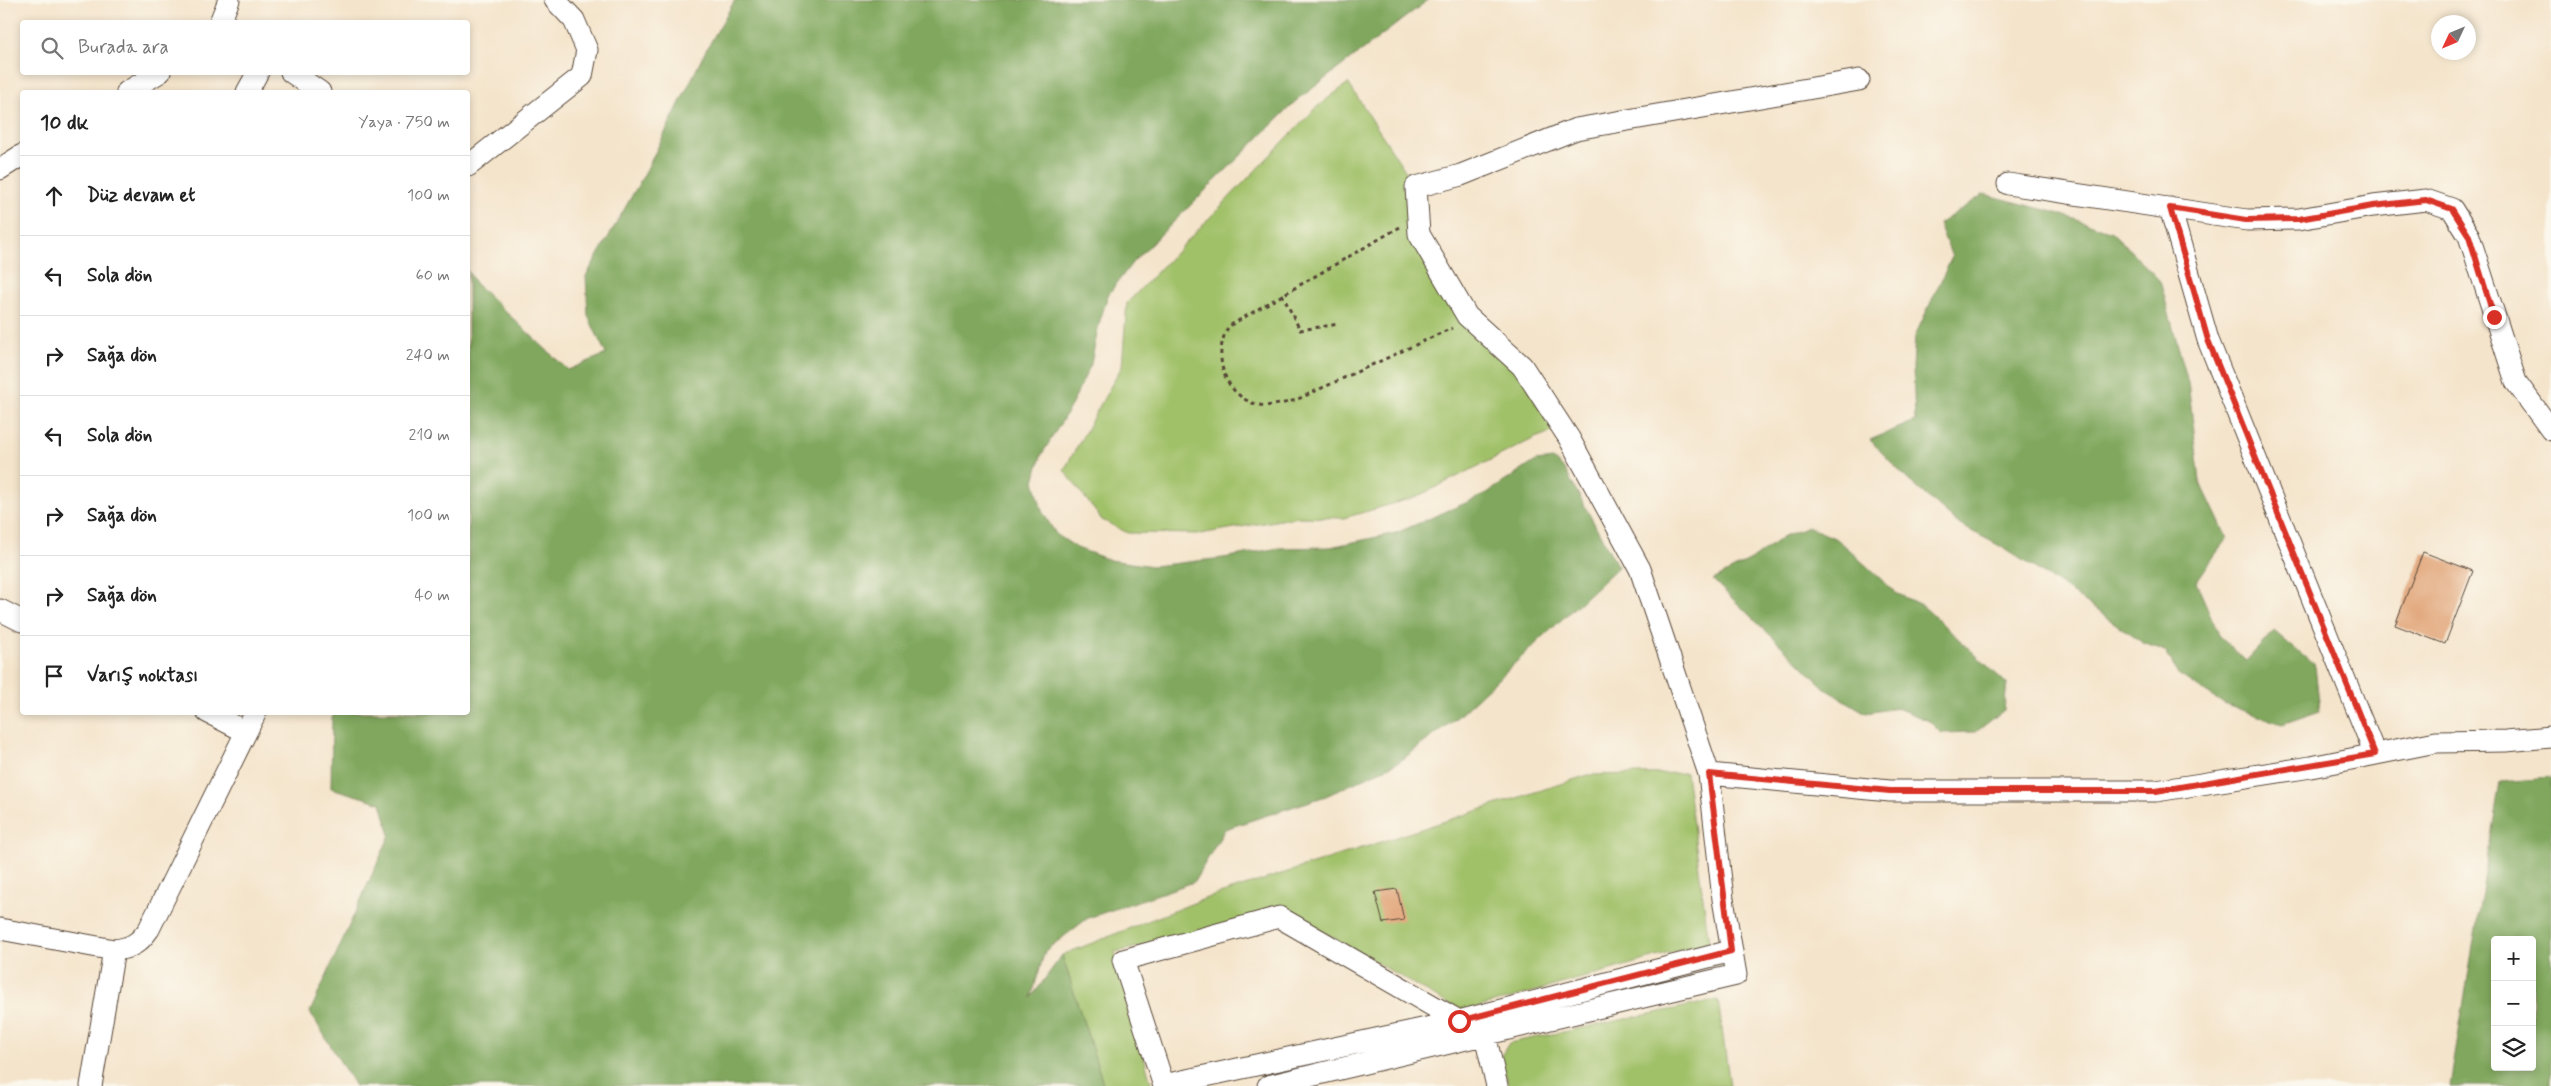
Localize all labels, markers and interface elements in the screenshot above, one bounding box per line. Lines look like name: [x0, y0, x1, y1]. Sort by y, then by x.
north arrow: [2431, 15, 2476, 60]
search box: [20, 20, 470, 75]
icon: search: [38, 34, 66, 62]
text: Burada ara: [78, 35, 169, 60]
text: 10 dk: [40, 109, 89, 137]
text: Yaya · 750 m: [358, 112, 450, 133]
icon: ahead: [40, 182, 68, 210]
text: Düz devam et: [87, 183, 195, 208]
text: 100 m: [407, 185, 450, 206]
icon: left: [40, 262, 68, 290]
text: Sola dön: [87, 263, 152, 288]
text: 60 m: [416, 265, 450, 286]
route end: [2483, 306, 2506, 329]
icon: right: [40, 342, 68, 370]
text: Sağa dön: [87, 343, 157, 368]
text: 240 m: [406, 345, 450, 366]
icon: left: [40, 422, 68, 450]
text: Sola dön: [87, 423, 152, 448]
text: 210 m: [409, 425, 450, 446]
icon: right: [40, 502, 68, 530]
text: Sağa dön: [87, 503, 157, 528]
text: 100 m: [407, 505, 450, 526]
icon: right: [40, 582, 68, 610]
text: Sağa dön: [87, 583, 157, 608]
text: 40 m: [414, 585, 450, 606]
icon: arrive: [40, 662, 68, 690]
text: Varış noktası: [87, 663, 198, 688]
map controls: [2491, 936, 2536, 1071]
button: +: [2491, 936, 2536, 981]
button: −: [2491, 981, 2536, 1026]
route start: [1448, 1010, 1471, 1033]
button: layers: [2491, 1026, 2536, 1071]

